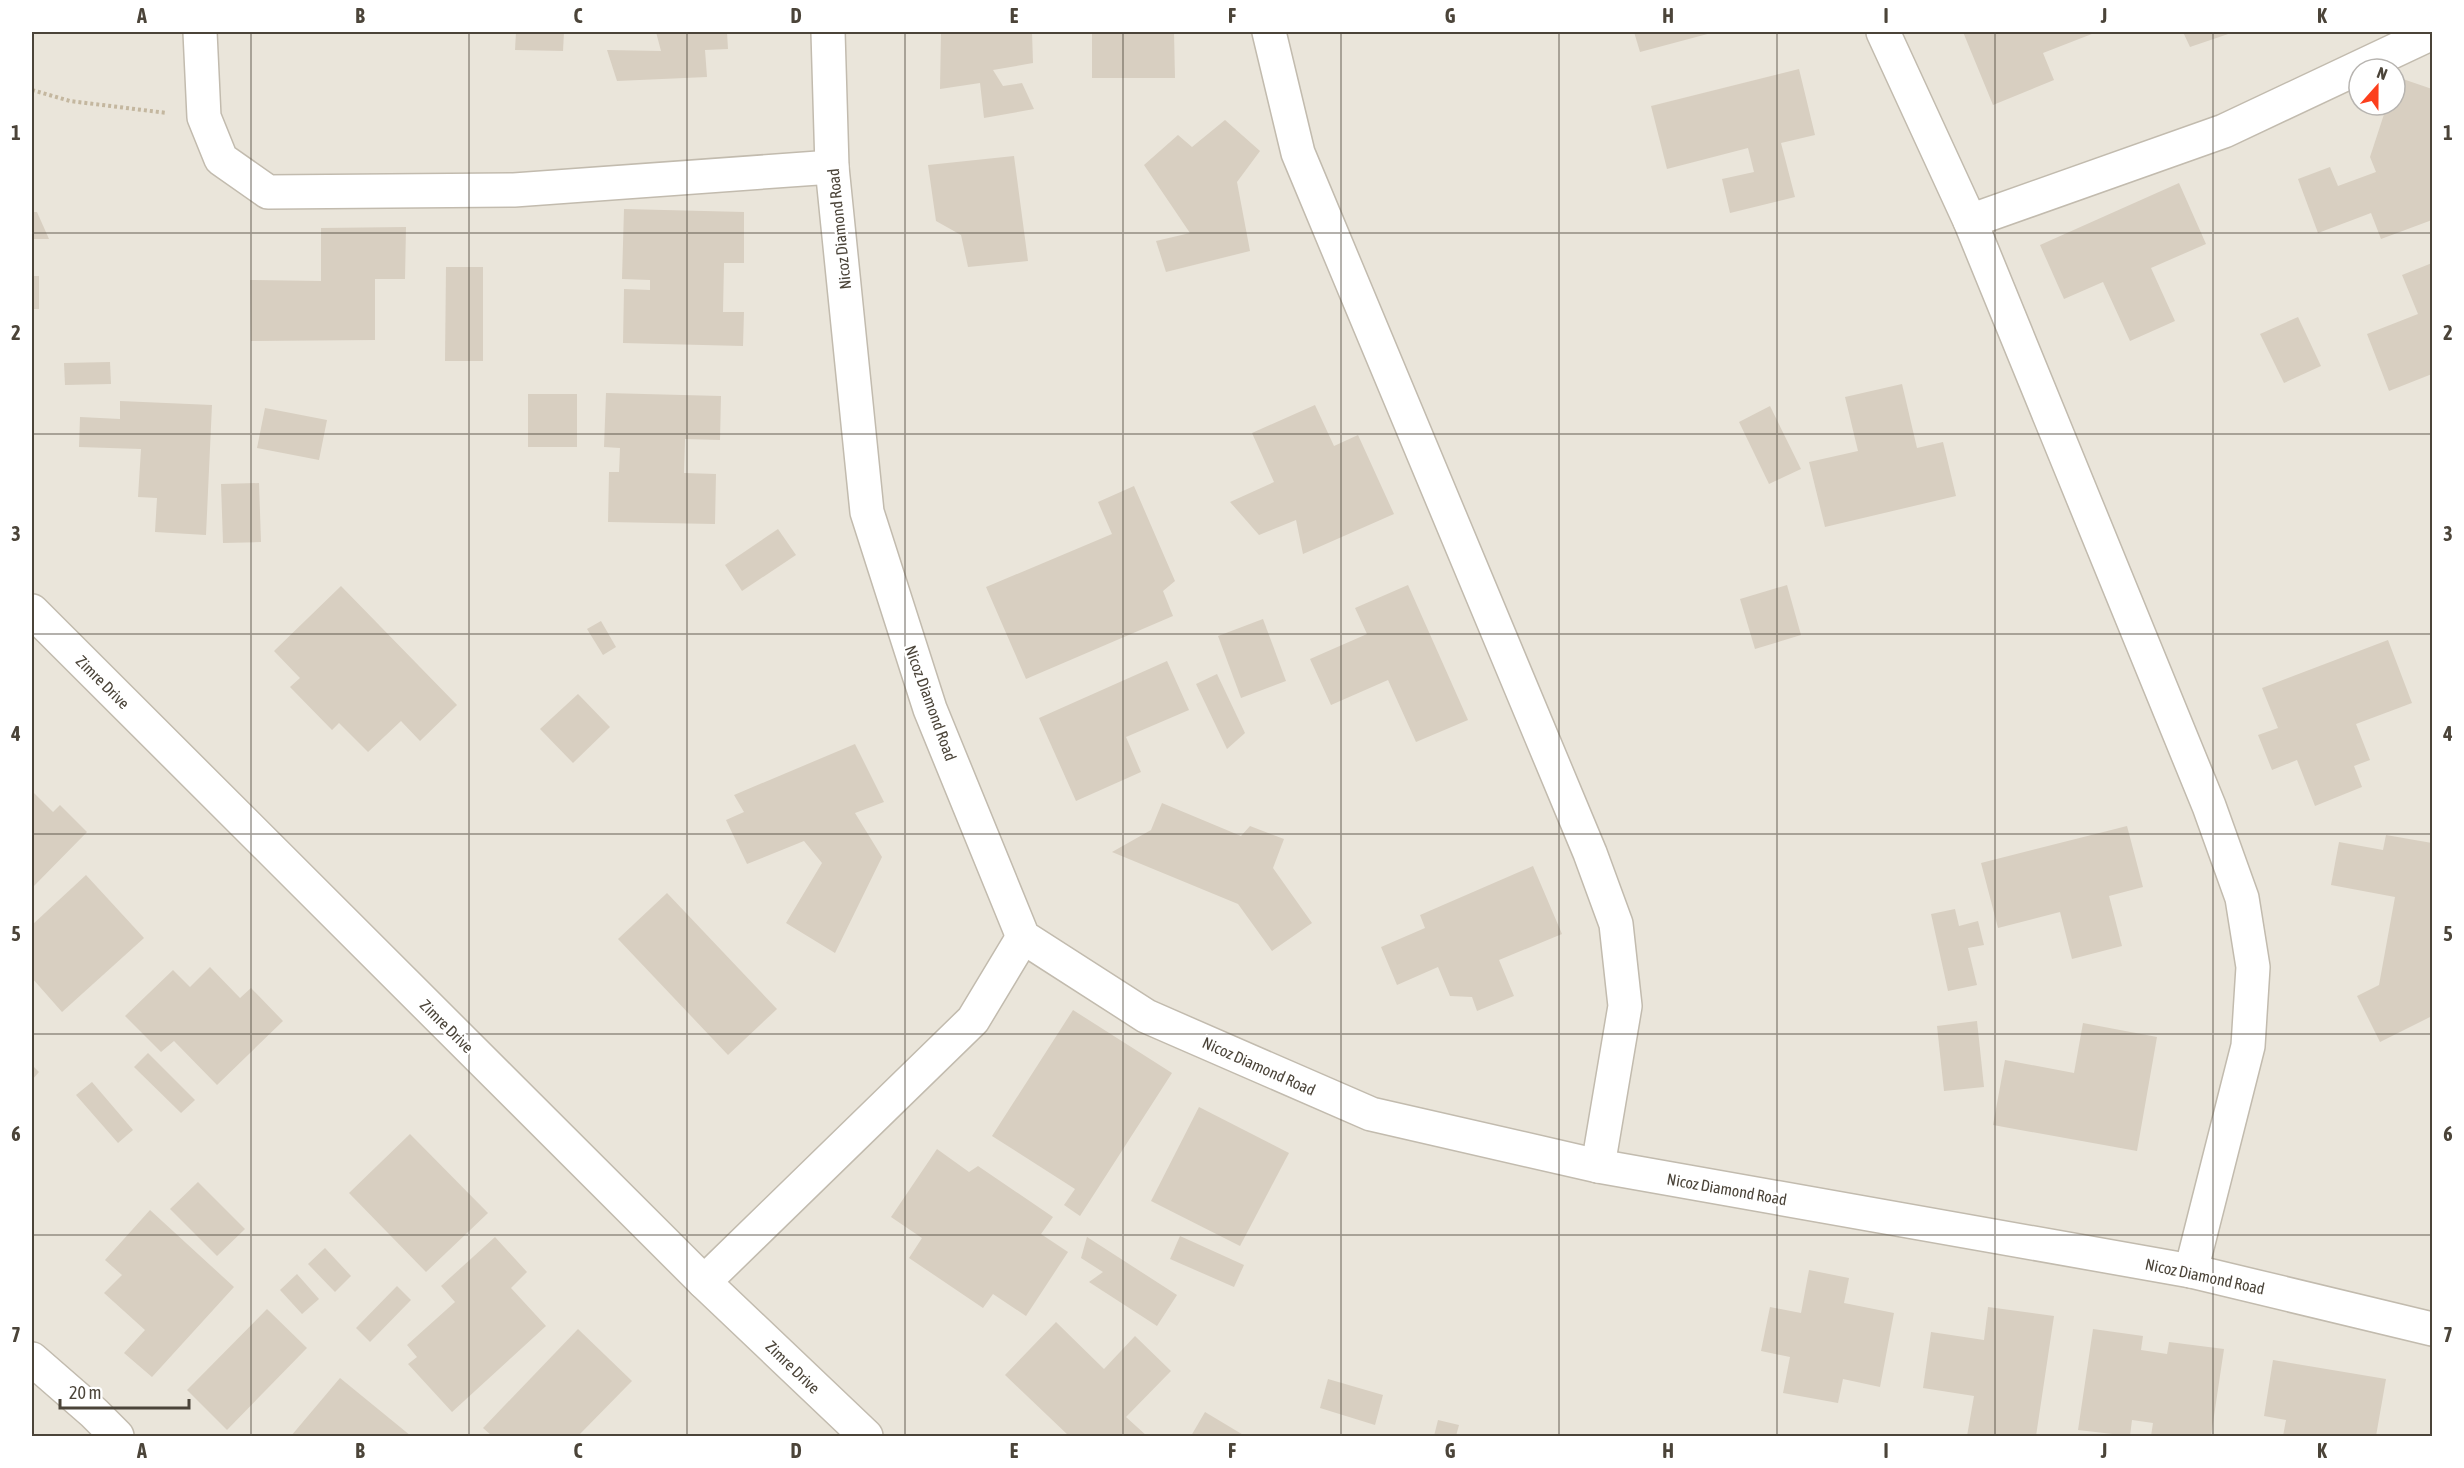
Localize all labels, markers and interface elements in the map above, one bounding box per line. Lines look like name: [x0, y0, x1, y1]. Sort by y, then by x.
text: A: [136, 4, 147, 27]
text: B: [355, 4, 365, 27]
text: C: [574, 4, 583, 27]
text: D: [790, 4, 802, 27]
text: E: [1010, 4, 1019, 27]
text: F: [1228, 4, 1236, 27]
text: G: [1445, 4, 1456, 27]
text: H: [1662, 4, 1674, 27]
text: I: [1883, 4, 1889, 27]
text: J: [2100, 4, 2107, 27]
text: K: [2317, 4, 2327, 27]
north arrow: [2347, 57, 2407, 117]
text: N: [2375, 63, 2390, 83]
text: 1: [11, 121, 21, 144]
text: 1: [2443, 121, 2453, 144]
street label: Nicoz Diamond Road: [824, 168, 854, 290]
text: 2: [11, 321, 21, 344]
text: 2: [2443, 321, 2453, 344]
text: 3: [11, 522, 21, 545]
text: 3: [2443, 522, 2453, 545]
street label: Nicoz Diamond Road: [902, 643, 960, 763]
street label: Zimre Drive: [73, 652, 133, 712]
text: 4: [10, 722, 21, 745]
text: 4: [2442, 722, 2453, 745]
text: 5: [11, 922, 21, 945]
text: 5: [2443, 922, 2453, 945]
street label: Zimre Drive: [417, 996, 477, 1056]
street label: Nicoz Diamond Road: [1200, 1033, 1318, 1099]
text: 6: [11, 1122, 21, 1145]
text: 6: [2443, 1122, 2453, 1145]
street label: Nicoz Diamond Road: [1666, 1170, 1788, 1208]
street label: Nicoz Diamond Road: [2144, 1255, 2266, 1297]
text: 7: [11, 1323, 21, 1346]
text: 7: [2443, 1323, 2453, 1346]
street label: Zimre Drive: [762, 1337, 824, 1397]
scale bar: [60, 1372, 189, 1410]
text: 20 m: [69, 1382, 101, 1403]
text: A: [136, 1439, 147, 1462]
text: B: [355, 1439, 365, 1462]
text: C: [574, 1439, 583, 1462]
text: D: [790, 1439, 802, 1462]
text: E: [1010, 1439, 1019, 1462]
text: F: [1228, 1439, 1236, 1462]
text: G: [1445, 1439, 1456, 1462]
text: H: [1662, 1439, 1674, 1462]
text: I: [1883, 1439, 1889, 1462]
text: J: [2100, 1439, 2107, 1462]
text: K: [2317, 1439, 2327, 1462]

